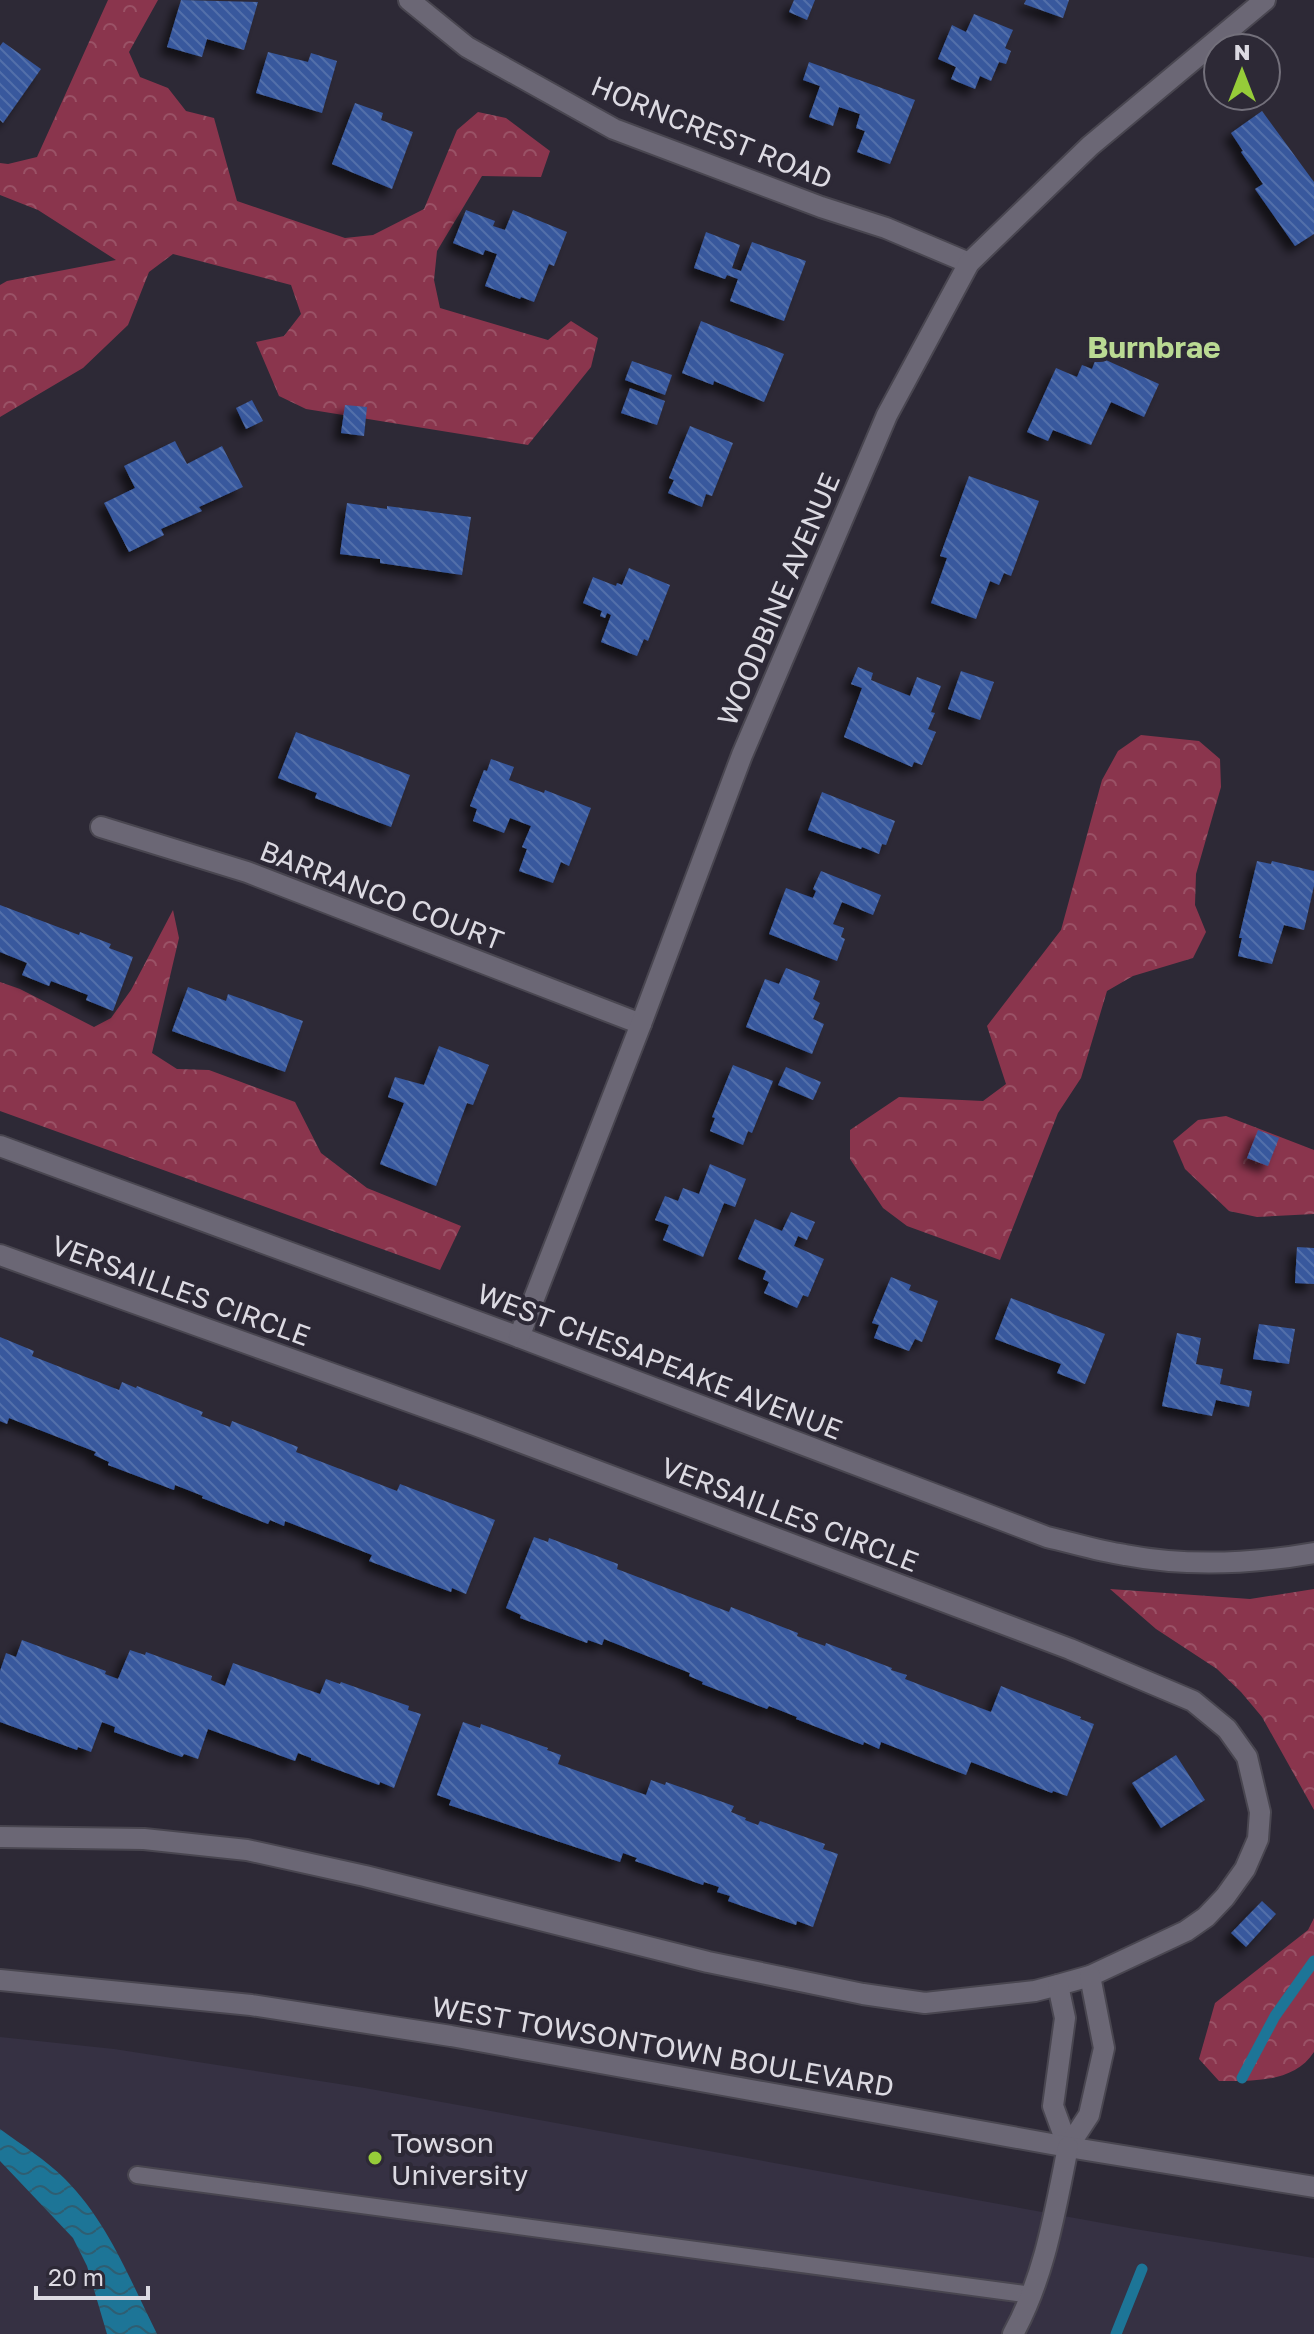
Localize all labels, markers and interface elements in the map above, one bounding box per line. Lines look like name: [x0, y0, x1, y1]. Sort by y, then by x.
north arrow: [1202, 32, 1282, 112]
text: N: [1234, 38, 1250, 65]
street label: HORNCREST ROAD: [587, 69, 837, 195]
district label: Burnbrae: [1087, 329, 1221, 365]
street label: WOODBINE AVENUE: [710, 468, 846, 730]
street label: BARRANCO COURT: [256, 833, 508, 957]
street label: VERSAILLES CIRCLE: [47, 1228, 315, 1352]
street label: WEST CHESAPEAKE AVENUE: [473, 1276, 847, 1446]
street label: VERSAILLES CIRCLE: [657, 1450, 923, 1578]
street label: WEST TOWSONTOWN BOULEVARD: [429, 1989, 897, 2103]
place label: Towson University: [391, 2126, 529, 2191]
marker: Towson University: [366, 2149, 384, 2167]
scale bar: [36, 2250, 148, 2300]
text: 20 m: [48, 2262, 104, 2291]

